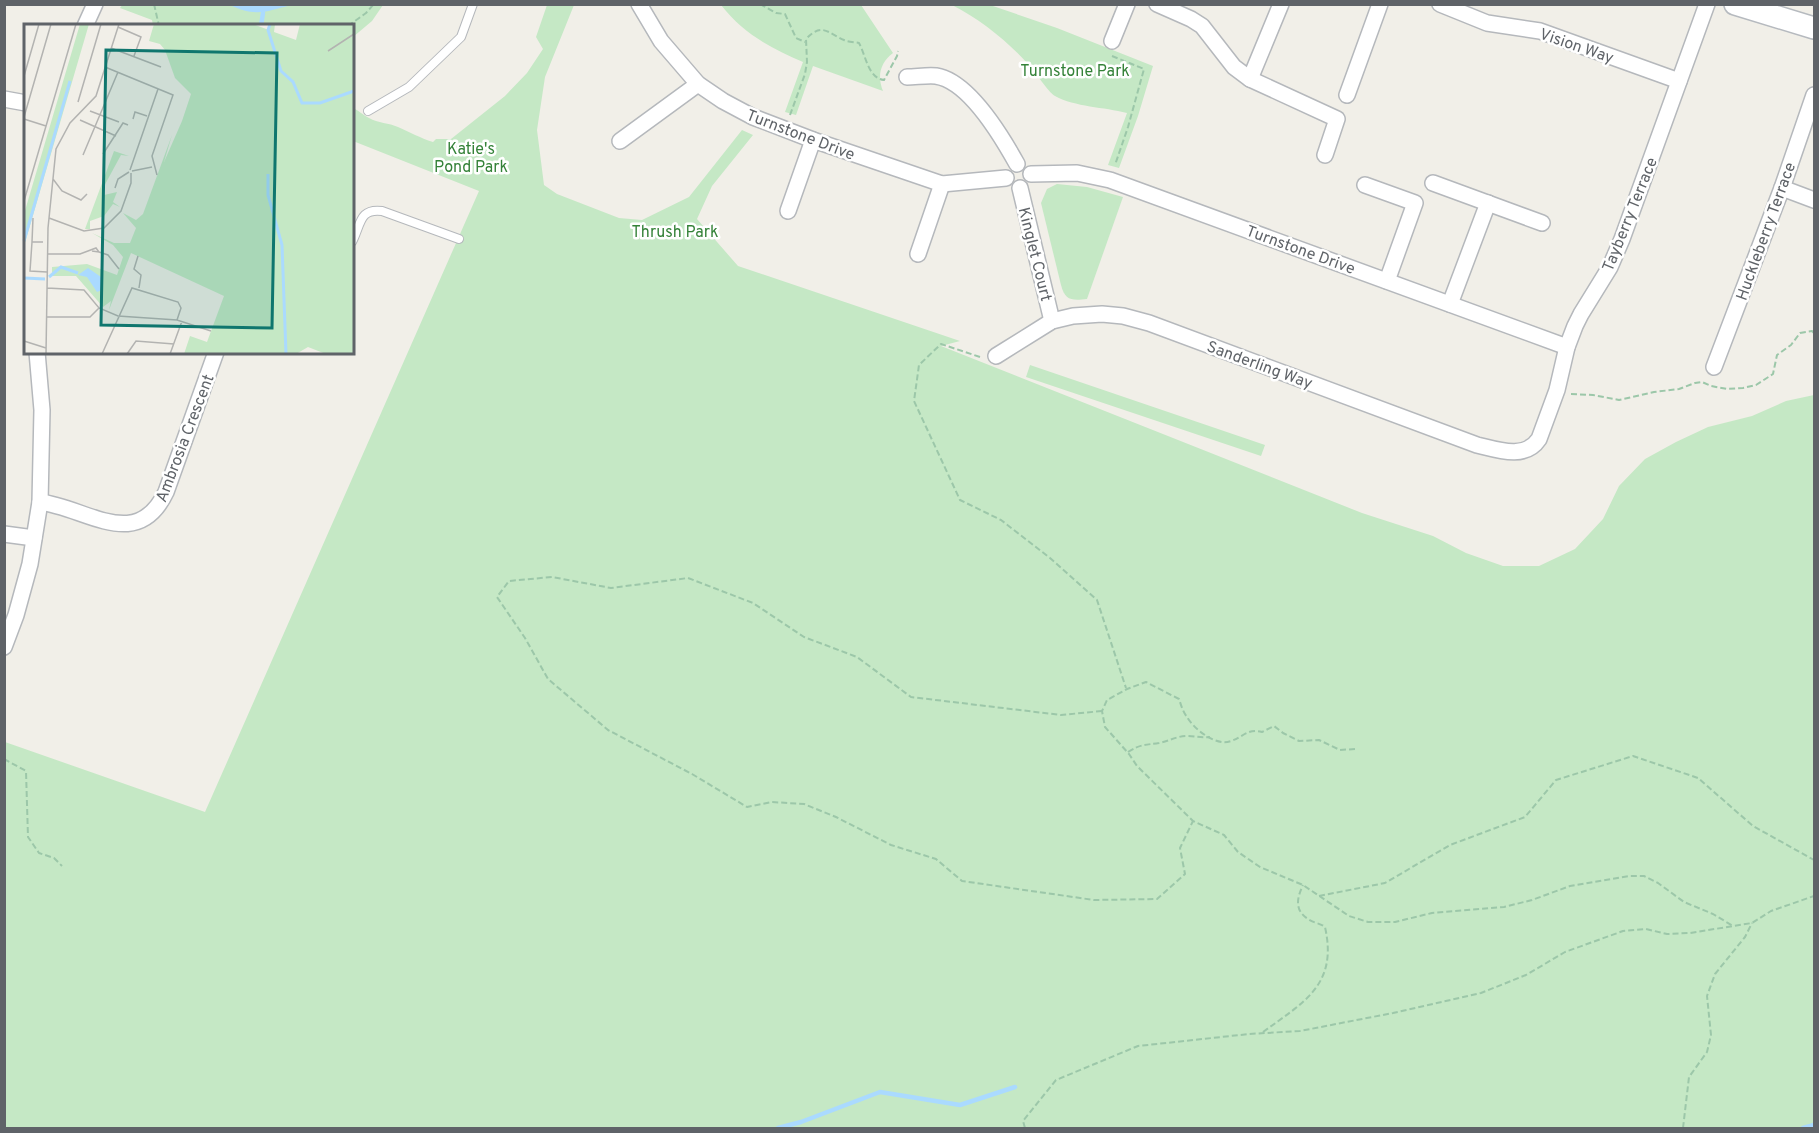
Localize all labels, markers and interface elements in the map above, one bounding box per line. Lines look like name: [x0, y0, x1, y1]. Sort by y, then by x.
inset map: [24, 24, 354, 354]
street label: Vision Way: [1537, 25, 1616, 69]
park label: Turnstone Park: [1020, 62, 1130, 82]
street label: Turnstone Drive: [743, 106, 857, 166]
park label: Katie's Pond Park: [434, 140, 508, 178]
street label: Tayberry Terrace: [1599, 155, 1663, 275]
street label: Huckleberry Terrace: [1733, 160, 1801, 304]
street label: Kinglet Court: [1013, 205, 1055, 304]
street label: Turnstone Drive: [1243, 222, 1358, 280]
park label: Thrush Park: [632, 223, 718, 243]
street label: Sanderling Way: [1204, 337, 1315, 394]
street label: Ambrosia Crescent: [152, 372, 219, 505]

